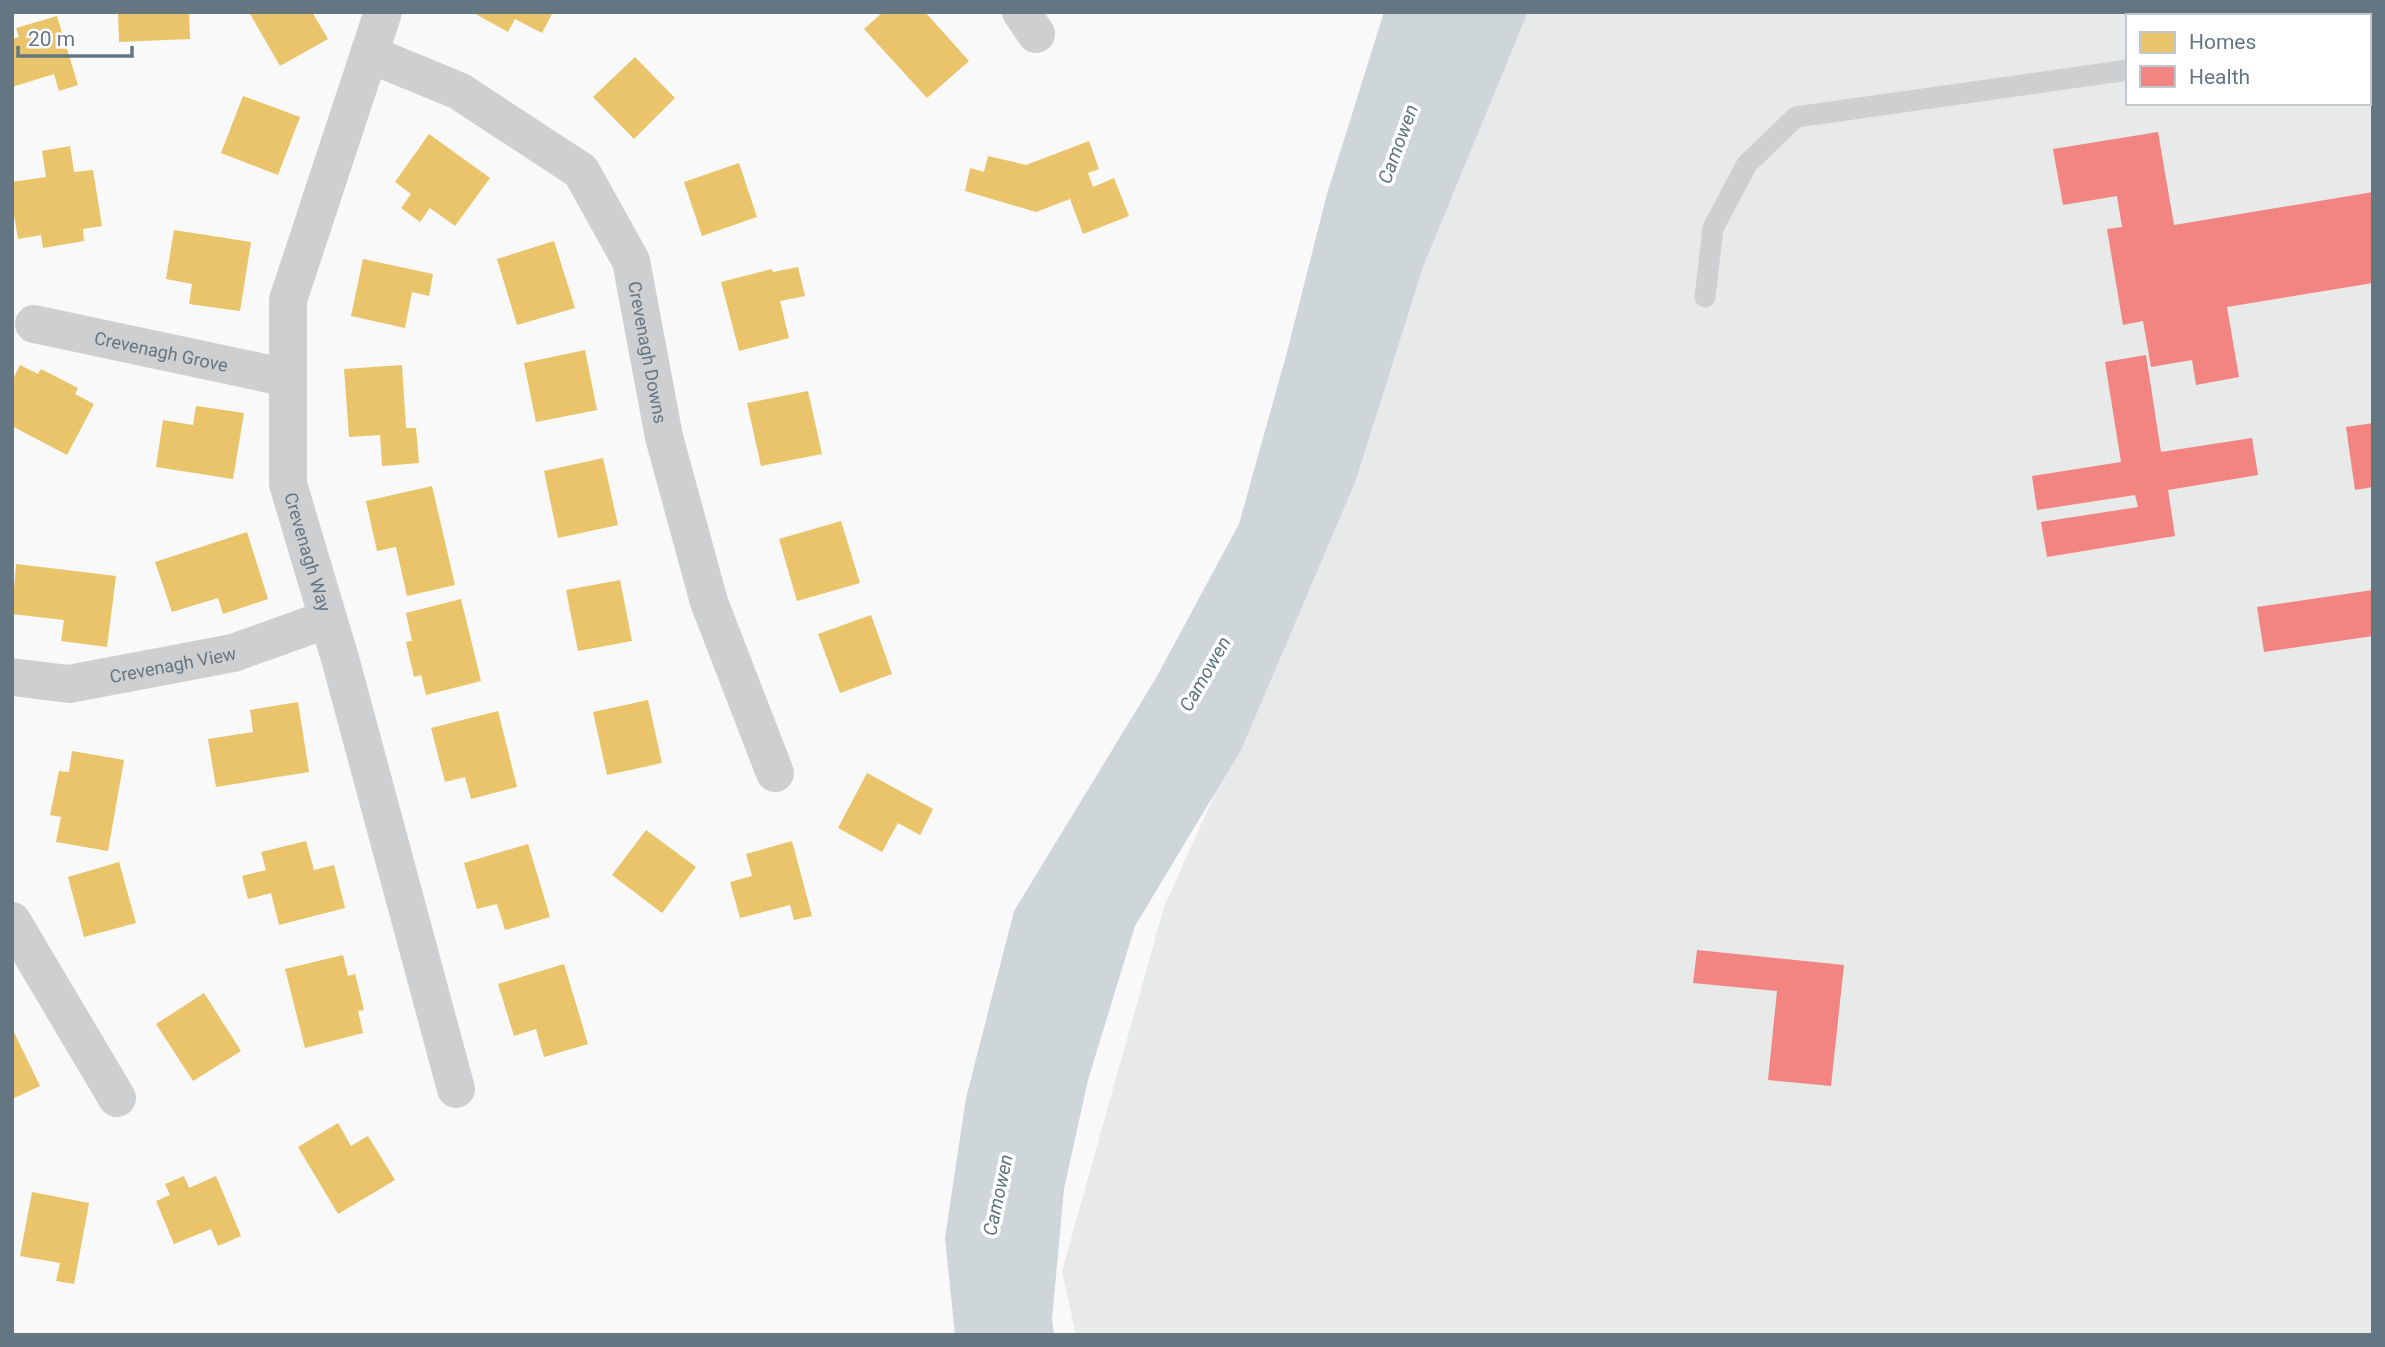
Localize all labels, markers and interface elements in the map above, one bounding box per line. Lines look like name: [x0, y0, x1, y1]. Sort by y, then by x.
scale bar: [18, 14, 131, 58]
legend: [2126, 14, 2371, 105]
text: 20 m: [28, 27, 75, 51]
text: Homes: [2189, 30, 2256, 54]
text: Health: [2189, 65, 2250, 89]
water label: Camowen: [1373, 101, 1423, 187]
street label: Crevenagh Downs: [624, 279, 672, 425]
street label: Crevenagh Grove: [92, 327, 230, 375]
street label: Crevenagh Way: [281, 490, 336, 614]
water label: Camowen: [1174, 633, 1236, 715]
street label: Crevenagh View: [108, 642, 238, 687]
water label: Camowen: [978, 1152, 1018, 1238]

